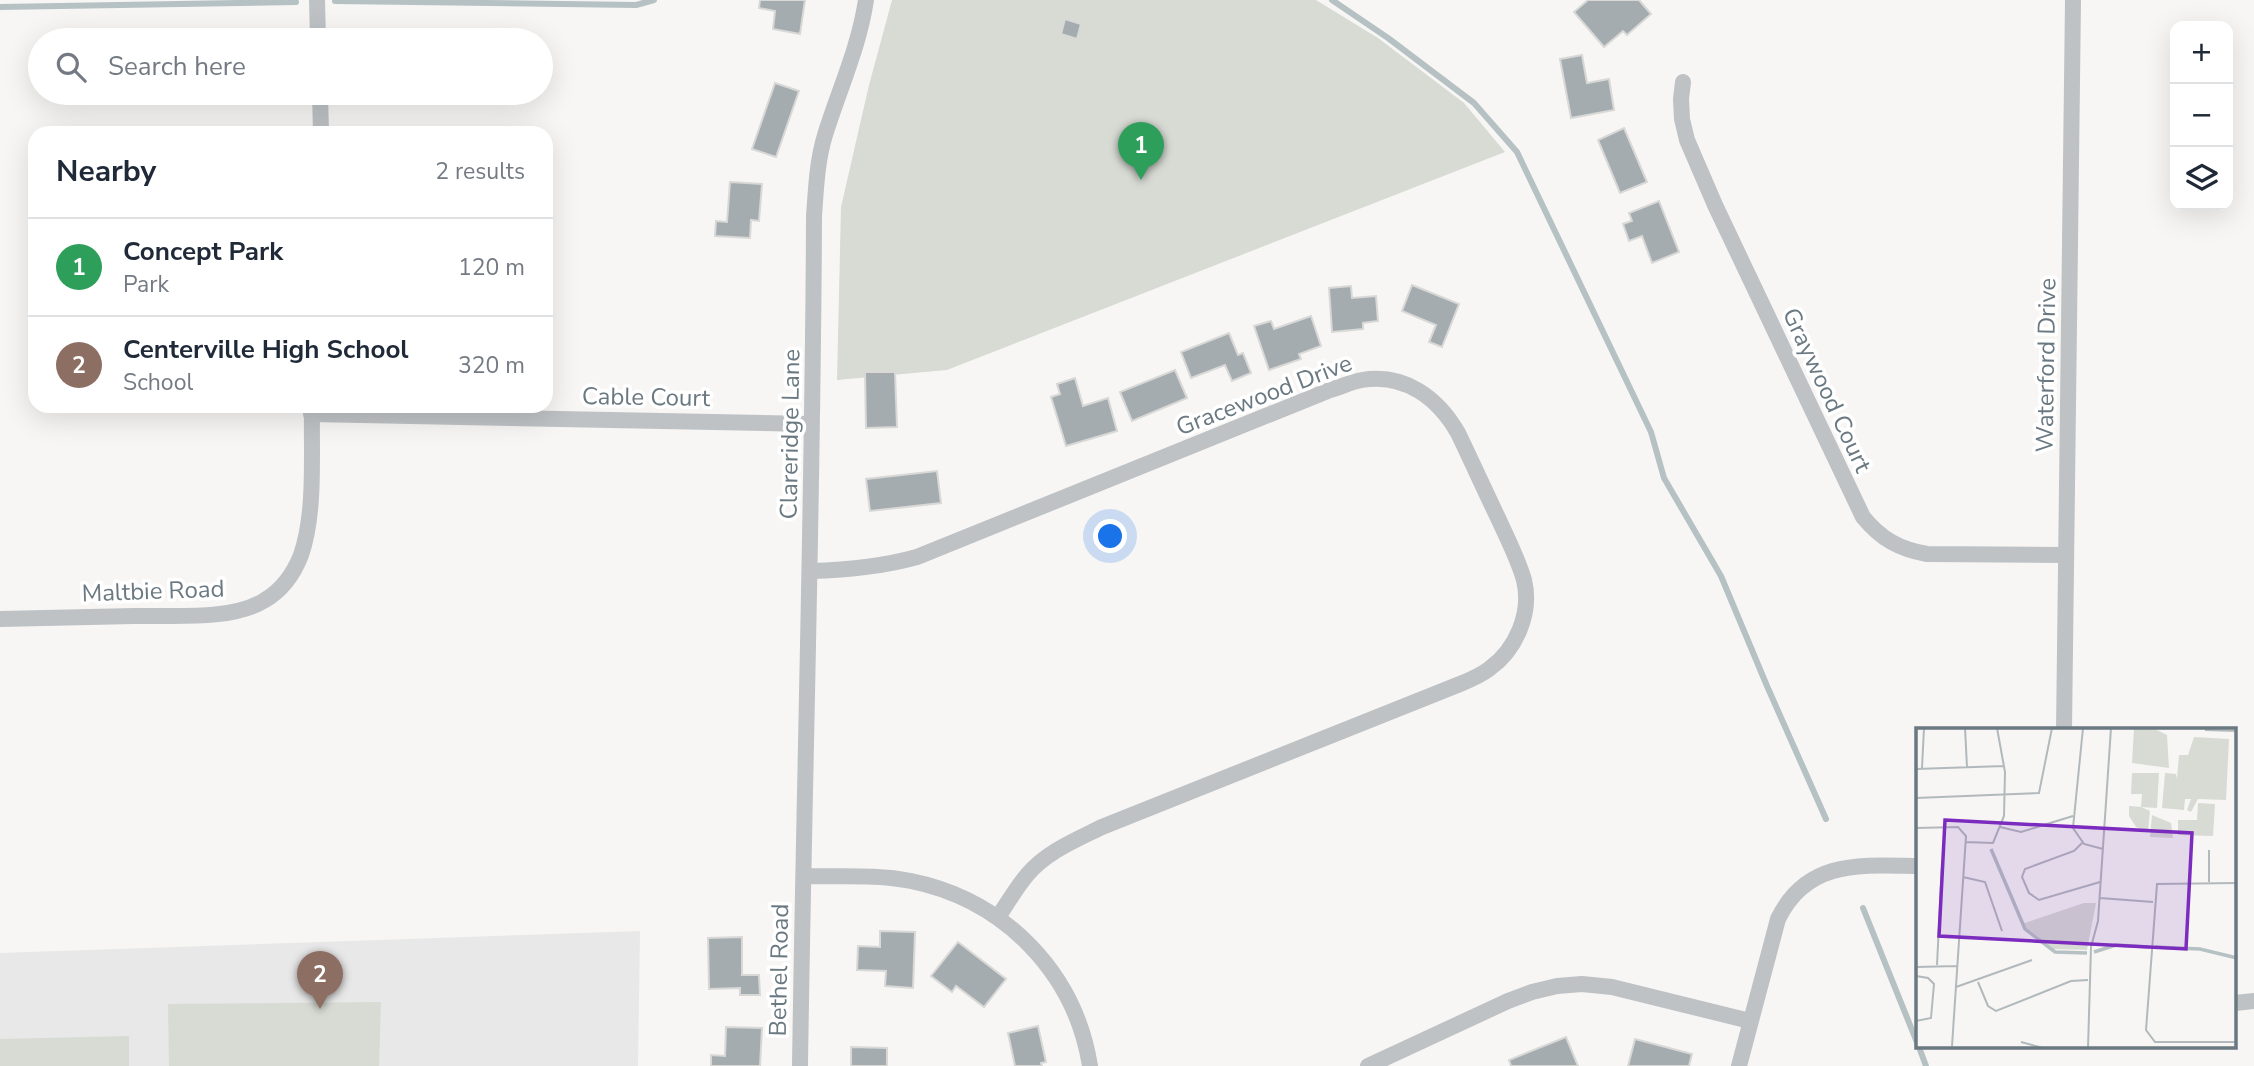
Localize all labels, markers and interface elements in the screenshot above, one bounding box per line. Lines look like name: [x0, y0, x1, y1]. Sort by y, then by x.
map controls: [2170, 21, 2233, 210]
button: +: [2170, 21, 2233, 84]
search box: [28, 28, 553, 105]
icon: search: [52, 48, 90, 86]
text: Search here: [108, 49, 246, 84]
button: −: [2170, 84, 2233, 147]
pin: 1: [1118, 122, 1164, 180]
button: layers: [2170, 147, 2233, 210]
text: Nearby: [56, 151, 156, 192]
text: 2 results: [435, 156, 525, 187]
text: Concept Park: [123, 234, 283, 269]
text: 1: [72, 252, 86, 283]
text: 120 m: [458, 252, 525, 283]
text: Park: [123, 269, 169, 300]
street label: Waterford Drive: [2028, 277, 2064, 453]
street label: Graywood Court: [1775, 303, 1879, 478]
text: Centerville High School: [123, 332, 409, 367]
street label: Gracewood Drive: [1171, 347, 1357, 443]
street label: Clareridge Lane: [773, 348, 807, 520]
text: 2: [72, 350, 86, 381]
text: 320 m: [458, 350, 525, 381]
text: School: [123, 367, 193, 398]
street label: Cable Court: [582, 380, 711, 414]
your location: [1093, 519, 1127, 553]
street label: Maltbie Road: [81, 573, 225, 609]
inset map: [1916, 728, 2236, 1048]
street label: Bethel Road: [762, 903, 796, 1037]
pin: 2: [297, 951, 343, 1009]

